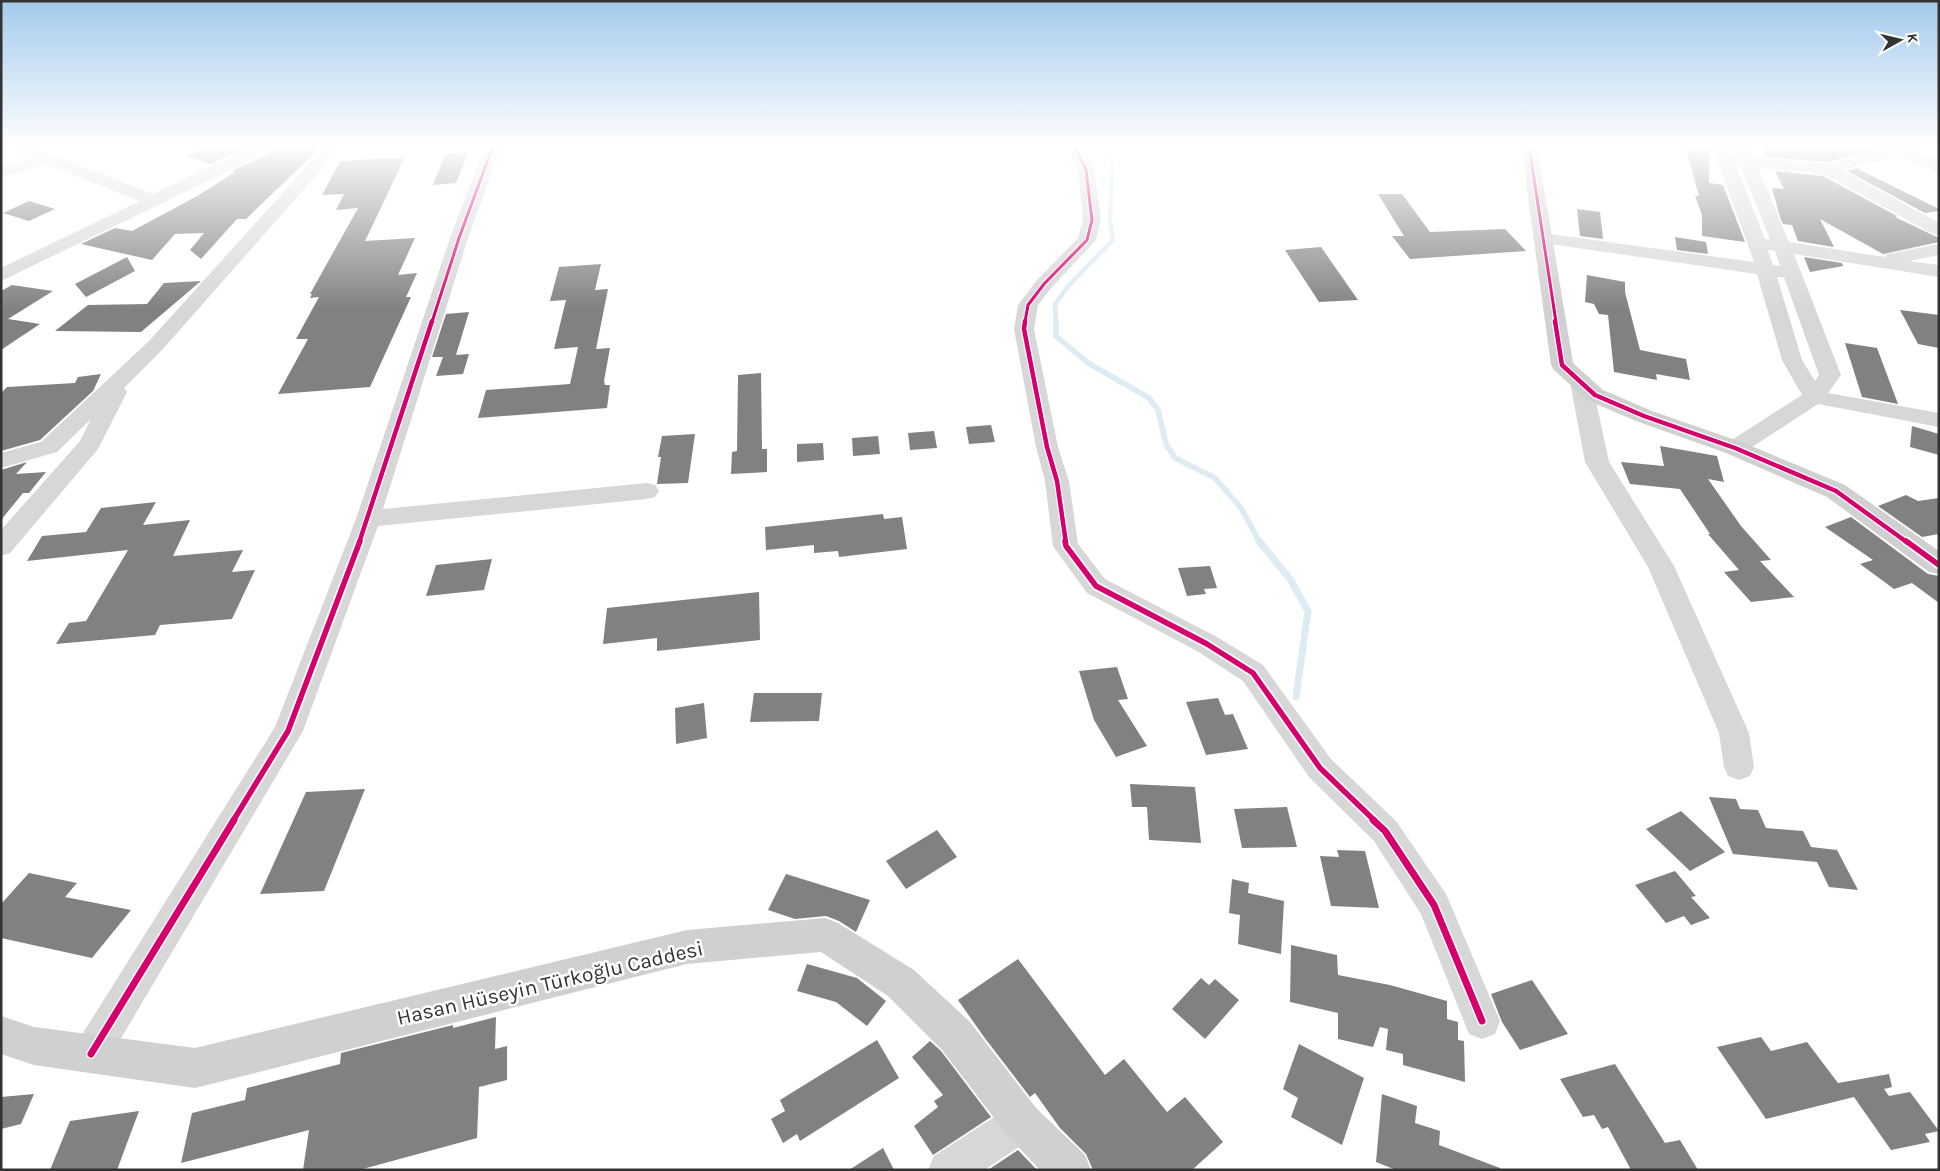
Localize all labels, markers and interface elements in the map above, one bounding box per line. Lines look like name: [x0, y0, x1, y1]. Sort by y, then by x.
north arrow: [1875, 15, 1925, 65]
text: K: [1903, 33, 1922, 45]
street label: Hasan Hüseyin Türkoğlu Caddesi: [394, 936, 706, 1030]

